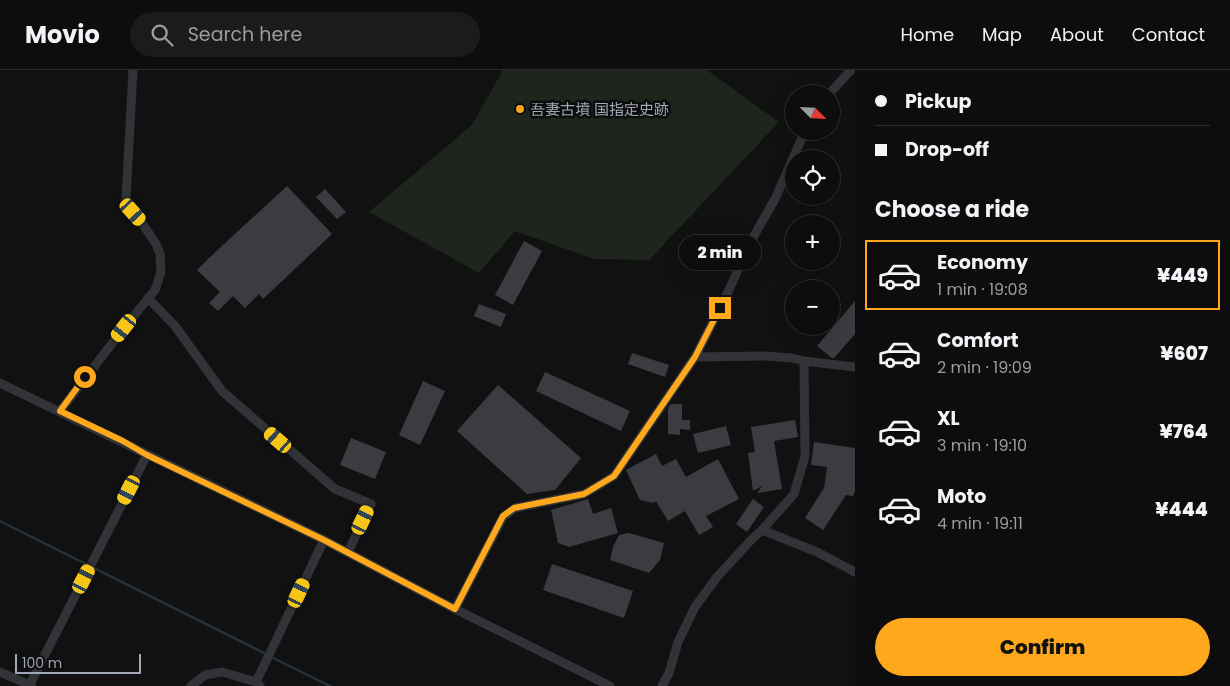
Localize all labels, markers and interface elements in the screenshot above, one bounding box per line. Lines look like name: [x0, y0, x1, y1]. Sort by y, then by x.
search box: [130, 12, 480, 57]
text: Movio: [25, 18, 100, 51]
icon: search: [148, 21, 176, 49]
text: Search here: [188, 21, 302, 48]
text: Home: [900, 22, 954, 47]
text: Map: [982, 22, 1022, 47]
text: About: [1050, 22, 1104, 47]
text: Contact: [1132, 22, 1205, 47]
north arrow: [785, 85, 840, 140]
map controls: [785, 85, 840, 335]
text: Pickup: [905, 88, 971, 115]
place label: 吾妻古墳 国指定史跡: [530, 99, 669, 120]
marker: 吾妻古墳 国指定史跡: [514, 103, 526, 115]
text: Drop-off: [905, 136, 989, 163]
button: locate: [785, 150, 840, 205]
text: Choose a ride: [875, 194, 1029, 225]
car: [117, 196, 148, 228]
button: +: [785, 215, 840, 270]
callout: 2 min: [679, 236, 761, 270]
text: 2 min: [697, 241, 743, 264]
text: Economy: [937, 249, 1028, 276]
icon: car: [877, 253, 922, 298]
text: ¥449: [1157, 262, 1208, 289]
text: 1 min · 19:08: [937, 278, 1028, 301]
button: −: [785, 280, 840, 335]
route end: [709, 297, 731, 319]
car: [108, 312, 139, 344]
text: Comfort: [937, 327, 1019, 354]
icon: car: [877, 331, 922, 376]
text: ¥607: [1160, 340, 1208, 367]
text: 2 min · 19:09: [937, 356, 1032, 379]
route start: [74, 366, 96, 388]
text: XL: [937, 405, 960, 432]
icon: car: [877, 409, 922, 454]
text: ¥764: [1160, 418, 1208, 445]
car: [261, 424, 294, 456]
text: 3 min · 19:10: [937, 434, 1027, 457]
car: [115, 473, 142, 507]
text: Moto: [937, 483, 986, 510]
icon: car: [877, 487, 922, 532]
text: ¥444: [1155, 496, 1208, 523]
car: [349, 503, 376, 537]
text: 4 min · 19:11: [937, 512, 1023, 535]
car: [70, 562, 97, 596]
car: [285, 576, 312, 610]
button: Confirm: [875, 618, 1210, 676]
scale bar: [15, 651, 141, 674]
text: 100 m: [22, 653, 62, 673]

